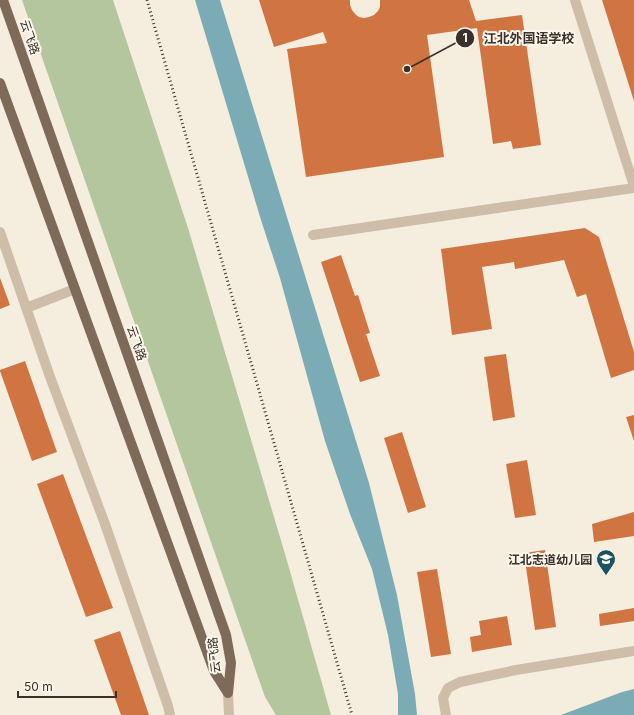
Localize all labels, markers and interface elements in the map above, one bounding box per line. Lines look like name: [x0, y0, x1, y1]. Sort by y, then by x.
street label: 云飞路: [17, 18, 43, 56]
callout: 江北外国语学校: [455, 26, 582, 51]
text: 1: [462, 30, 468, 45]
text: 江北外国语学校: [483, 30, 575, 46]
street label: 云飞路: [124, 324, 150, 362]
school or university icon: 江北志道幼儿园: [595, 548, 617, 576]
place label: 江北志道幼儿园: [508, 552, 592, 567]
street label: 云飞路: [205, 636, 223, 674]
scale bar: [18, 673, 116, 699]
text: 50 m: [24, 679, 53, 694]

